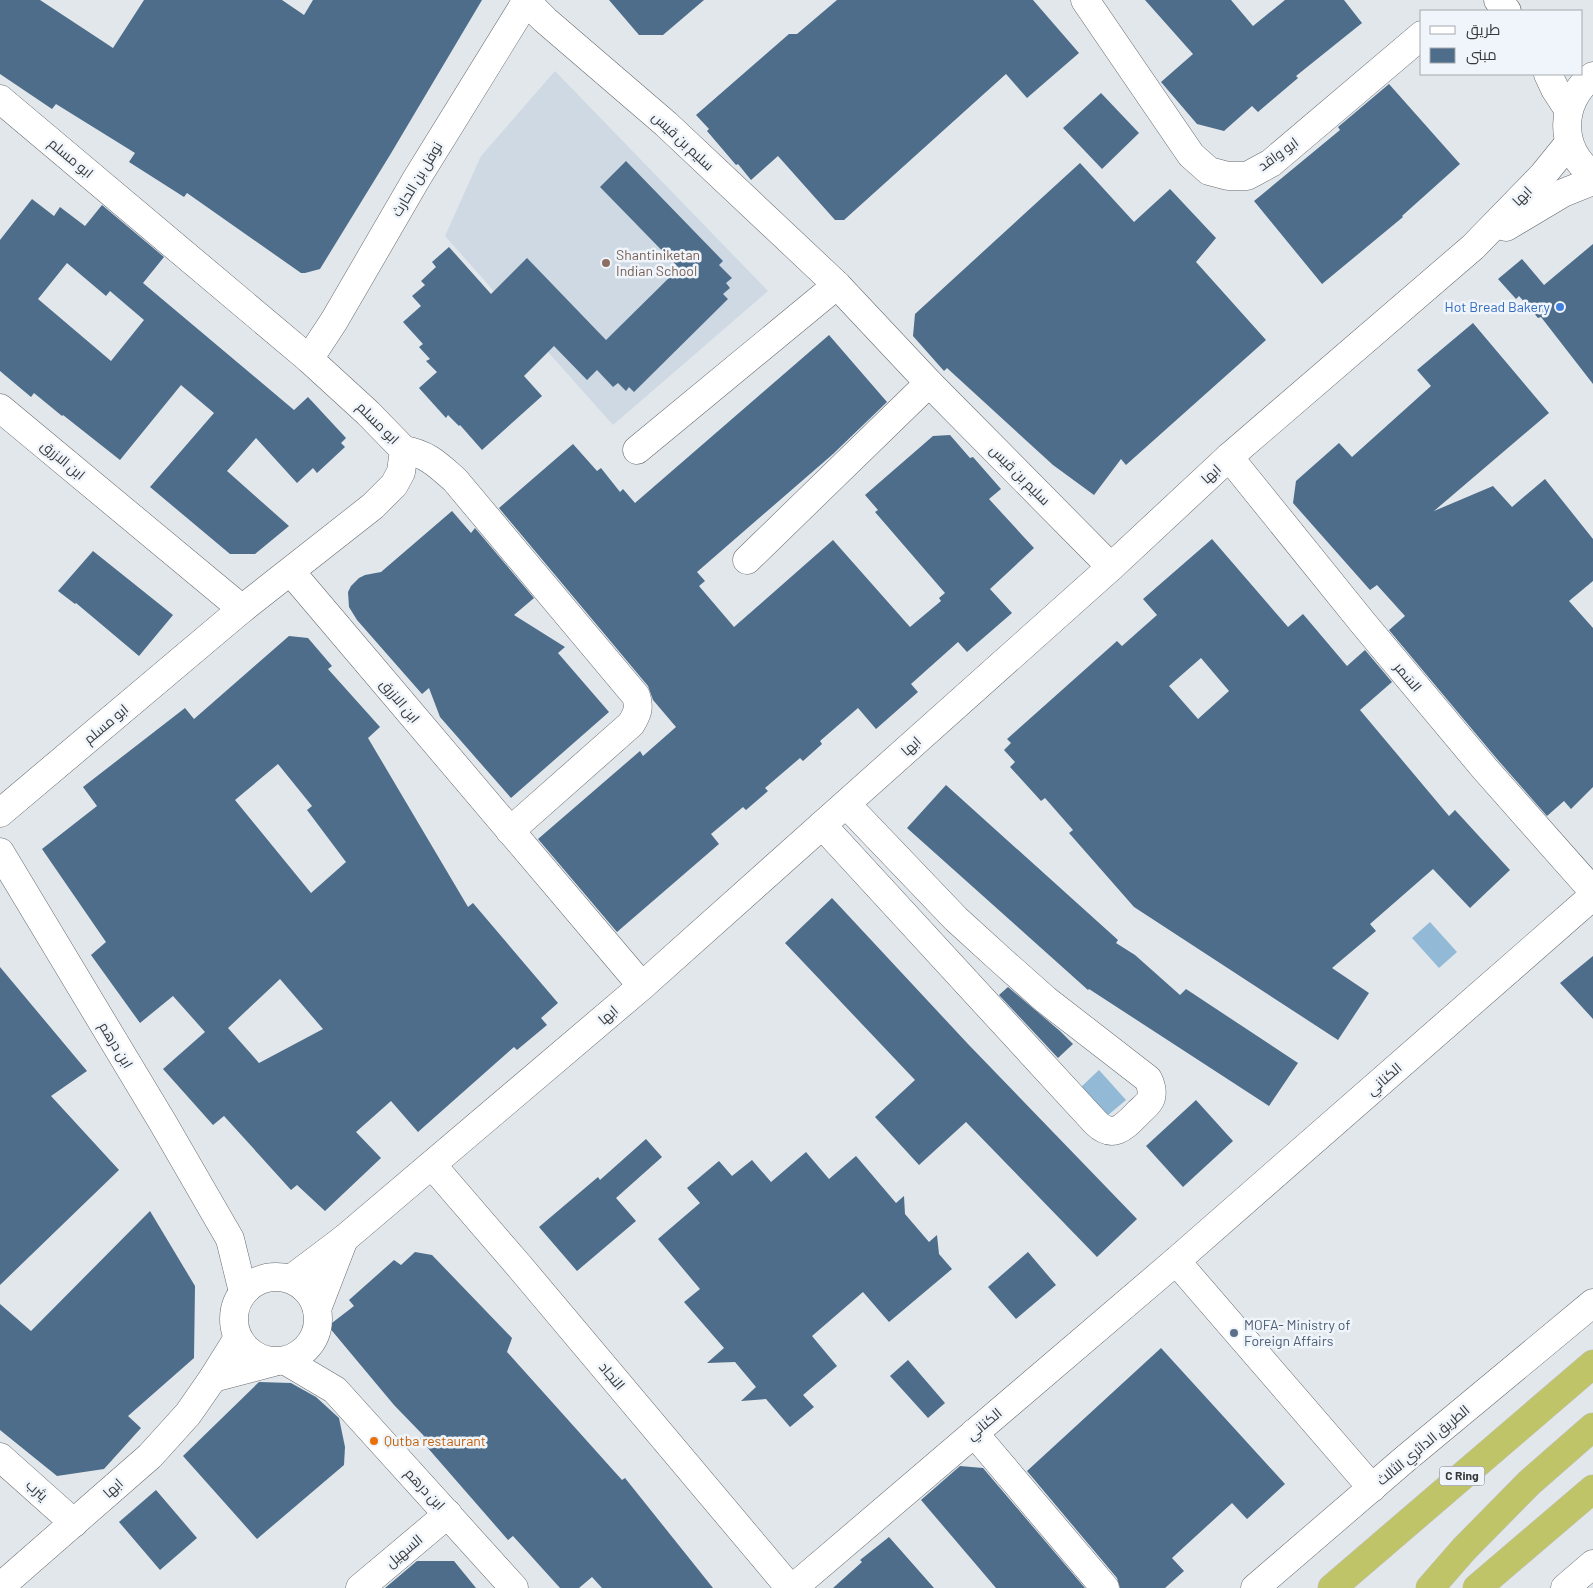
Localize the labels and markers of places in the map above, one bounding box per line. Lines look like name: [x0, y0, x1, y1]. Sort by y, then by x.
place label: Shantiniketan Indian School: [616, 246, 700, 279]
marker: Shantiniketan Indian School: [600, 257, 612, 269]
place label: Hot Bread Bakery: [1445, 298, 1551, 315]
marker: Hot Bread Bakery: [1554, 301, 1566, 313]
place label: MOFA- Ministry of Foreign Affairs: [1244, 1316, 1350, 1349]
marker: MOFA- Ministry of Foreign Affairs: [1228, 1327, 1240, 1339]
place label: Qutba restaurant: [384, 1432, 486, 1449]
marker: Qutba restaurant: [368, 1435, 380, 1447]

